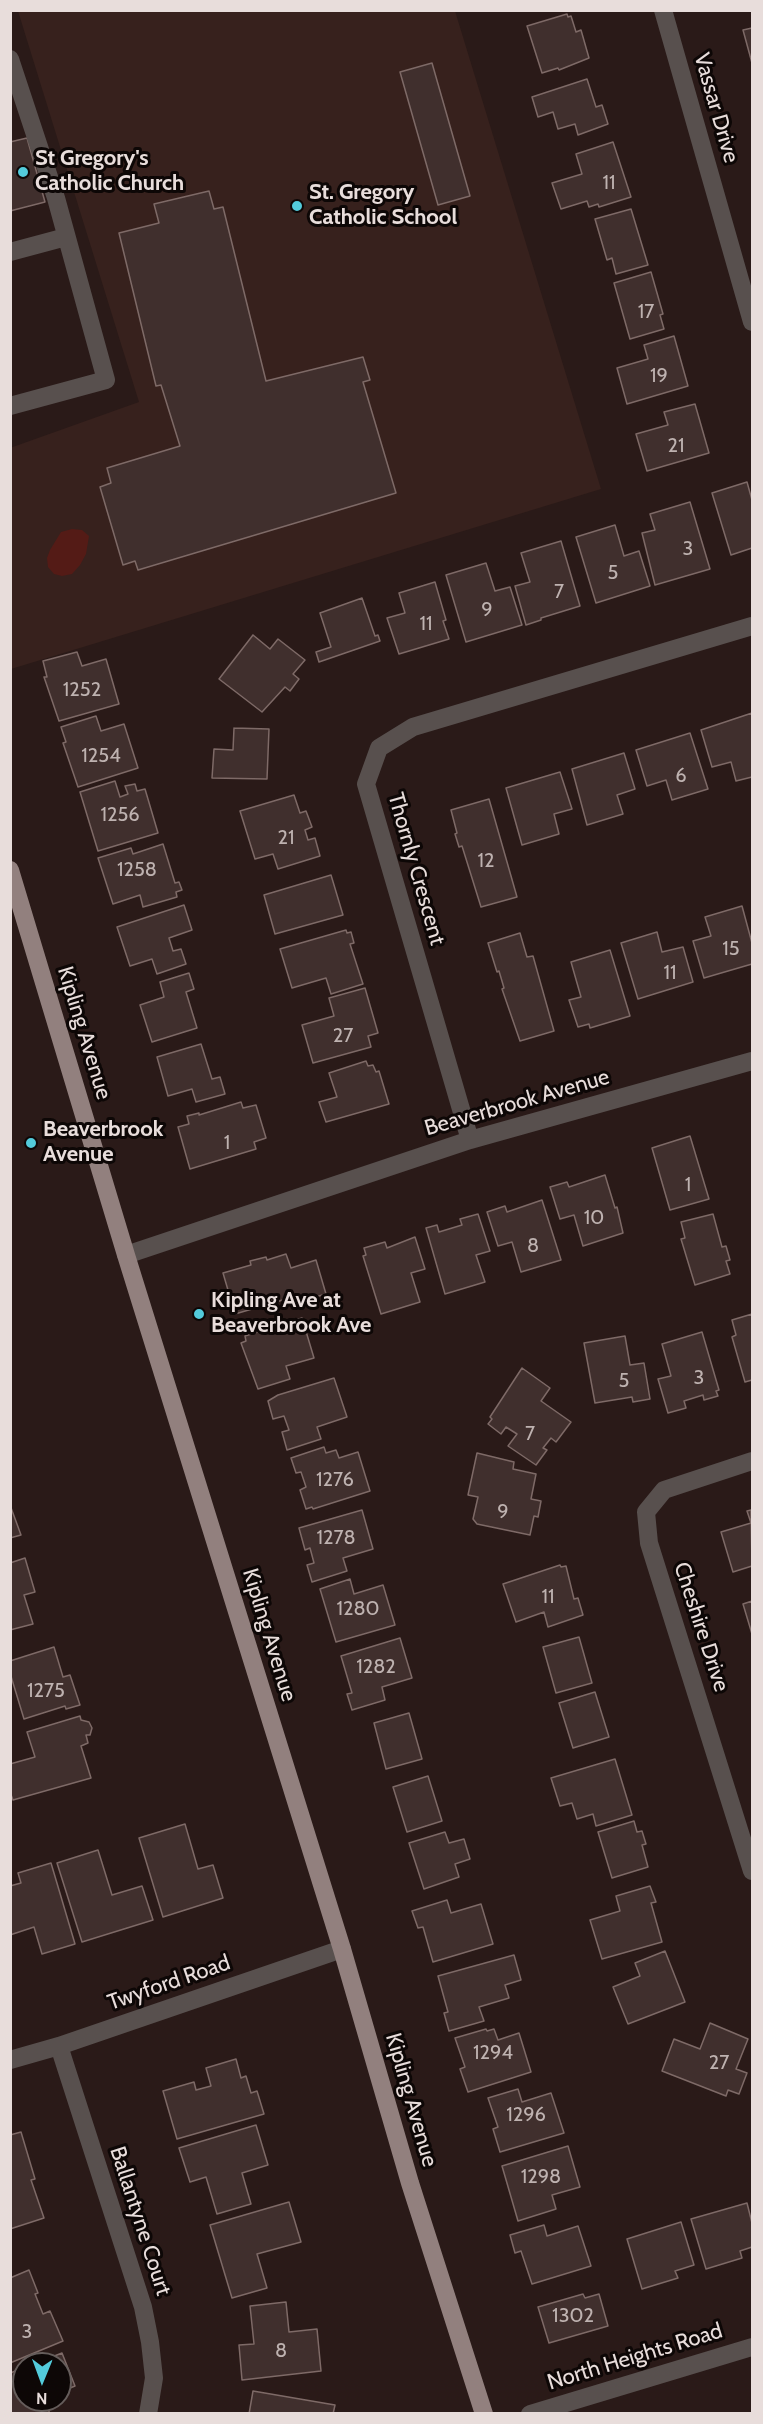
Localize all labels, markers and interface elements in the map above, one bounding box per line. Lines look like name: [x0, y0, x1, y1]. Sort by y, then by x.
street label: Vassar Drive: [688, 50, 744, 166]
place label: St Gregory's Catholic Church: [35, 146, 184, 198]
marker: St Gregory's Catholic Church: [16, 165, 30, 179]
house number: 11: [602, 171, 616, 195]
place label: St. Gregory Catholic School: [309, 180, 457, 231]
marker: St. Gregory Catholic School: [290, 199, 304, 213]
house number: 17: [638, 300, 654, 324]
house number: 19: [650, 364, 668, 388]
house number: 21: [668, 434, 684, 458]
house number: 3: [683, 537, 693, 561]
house number: 5: [608, 561, 618, 585]
house number: 7: [554, 580, 564, 604]
house number: 9: [481, 598, 493, 622]
house number: 11: [419, 612, 433, 636]
house number: 1252: [63, 678, 101, 702]
house number: 1254: [81, 744, 121, 768]
house number: 6: [675, 764, 687, 788]
street label: Thornly Crescent: [382, 790, 450, 948]
house number: 1256: [100, 803, 140, 827]
house number: 21: [278, 826, 294, 850]
house number: 12: [478, 849, 494, 873]
house number: 1258: [117, 858, 157, 882]
house number: 15: [722, 937, 740, 961]
house number: 11: [663, 961, 677, 985]
street label: Kipling Avenue: [51, 963, 117, 1103]
house number: 27: [333, 1024, 353, 1048]
street label: Beaverbrook Avenue: [422, 1064, 612, 1142]
place label: Beaverbrook Avenue: [43, 1117, 163, 1168]
house number: 1: [224, 1131, 230, 1155]
marker: Beaverbrook Avenue: [24, 1136, 38, 1150]
house number: 1: [685, 1173, 691, 1197]
house number: 10: [584, 1206, 604, 1230]
house number: 8: [527, 1234, 539, 1258]
place label: Kipling Ave at Beaverbrook Ave: [211, 1288, 371, 1340]
marker: Kipling Ave at Beaverbrook Ave: [192, 1307, 206, 1321]
house number: 3: [694, 1366, 704, 1390]
house number: 5: [619, 1369, 629, 1393]
house number: 7: [525, 1422, 535, 1446]
house number: 1276: [316, 1468, 354, 1492]
house number: 9: [497, 1500, 509, 1524]
house number: 1278: [316, 1526, 356, 1550]
street label: Cheshire Drive: [668, 1559, 734, 1695]
street label: Kipling Avenue: [236, 1565, 302, 1705]
house number: 11: [541, 1585, 555, 1609]
house number: 1280: [336, 1597, 380, 1621]
house number: 1282: [356, 1655, 396, 1679]
house number: 1275: [27, 1679, 65, 1703]
street label: Twyford Road: [104, 1950, 234, 2016]
street label: Kipling Avenue: [379, 2030, 443, 2170]
house number: 1294: [473, 2041, 513, 2065]
house number: 27: [709, 2051, 729, 2075]
house number: 1296: [506, 2103, 546, 2127]
street label: Ballantyne Court: [103, 2143, 177, 2299]
house number: 1298: [521, 2165, 561, 2189]
house number: 1302: [552, 2304, 594, 2328]
street label: North Heights Road: [544, 2318, 726, 2396]
house number: 3: [22, 2320, 32, 2344]
house number: 8: [275, 2339, 287, 2363]
north arrow: [12, 2352, 72, 2412]
text: N: [36, 2389, 48, 2408]

